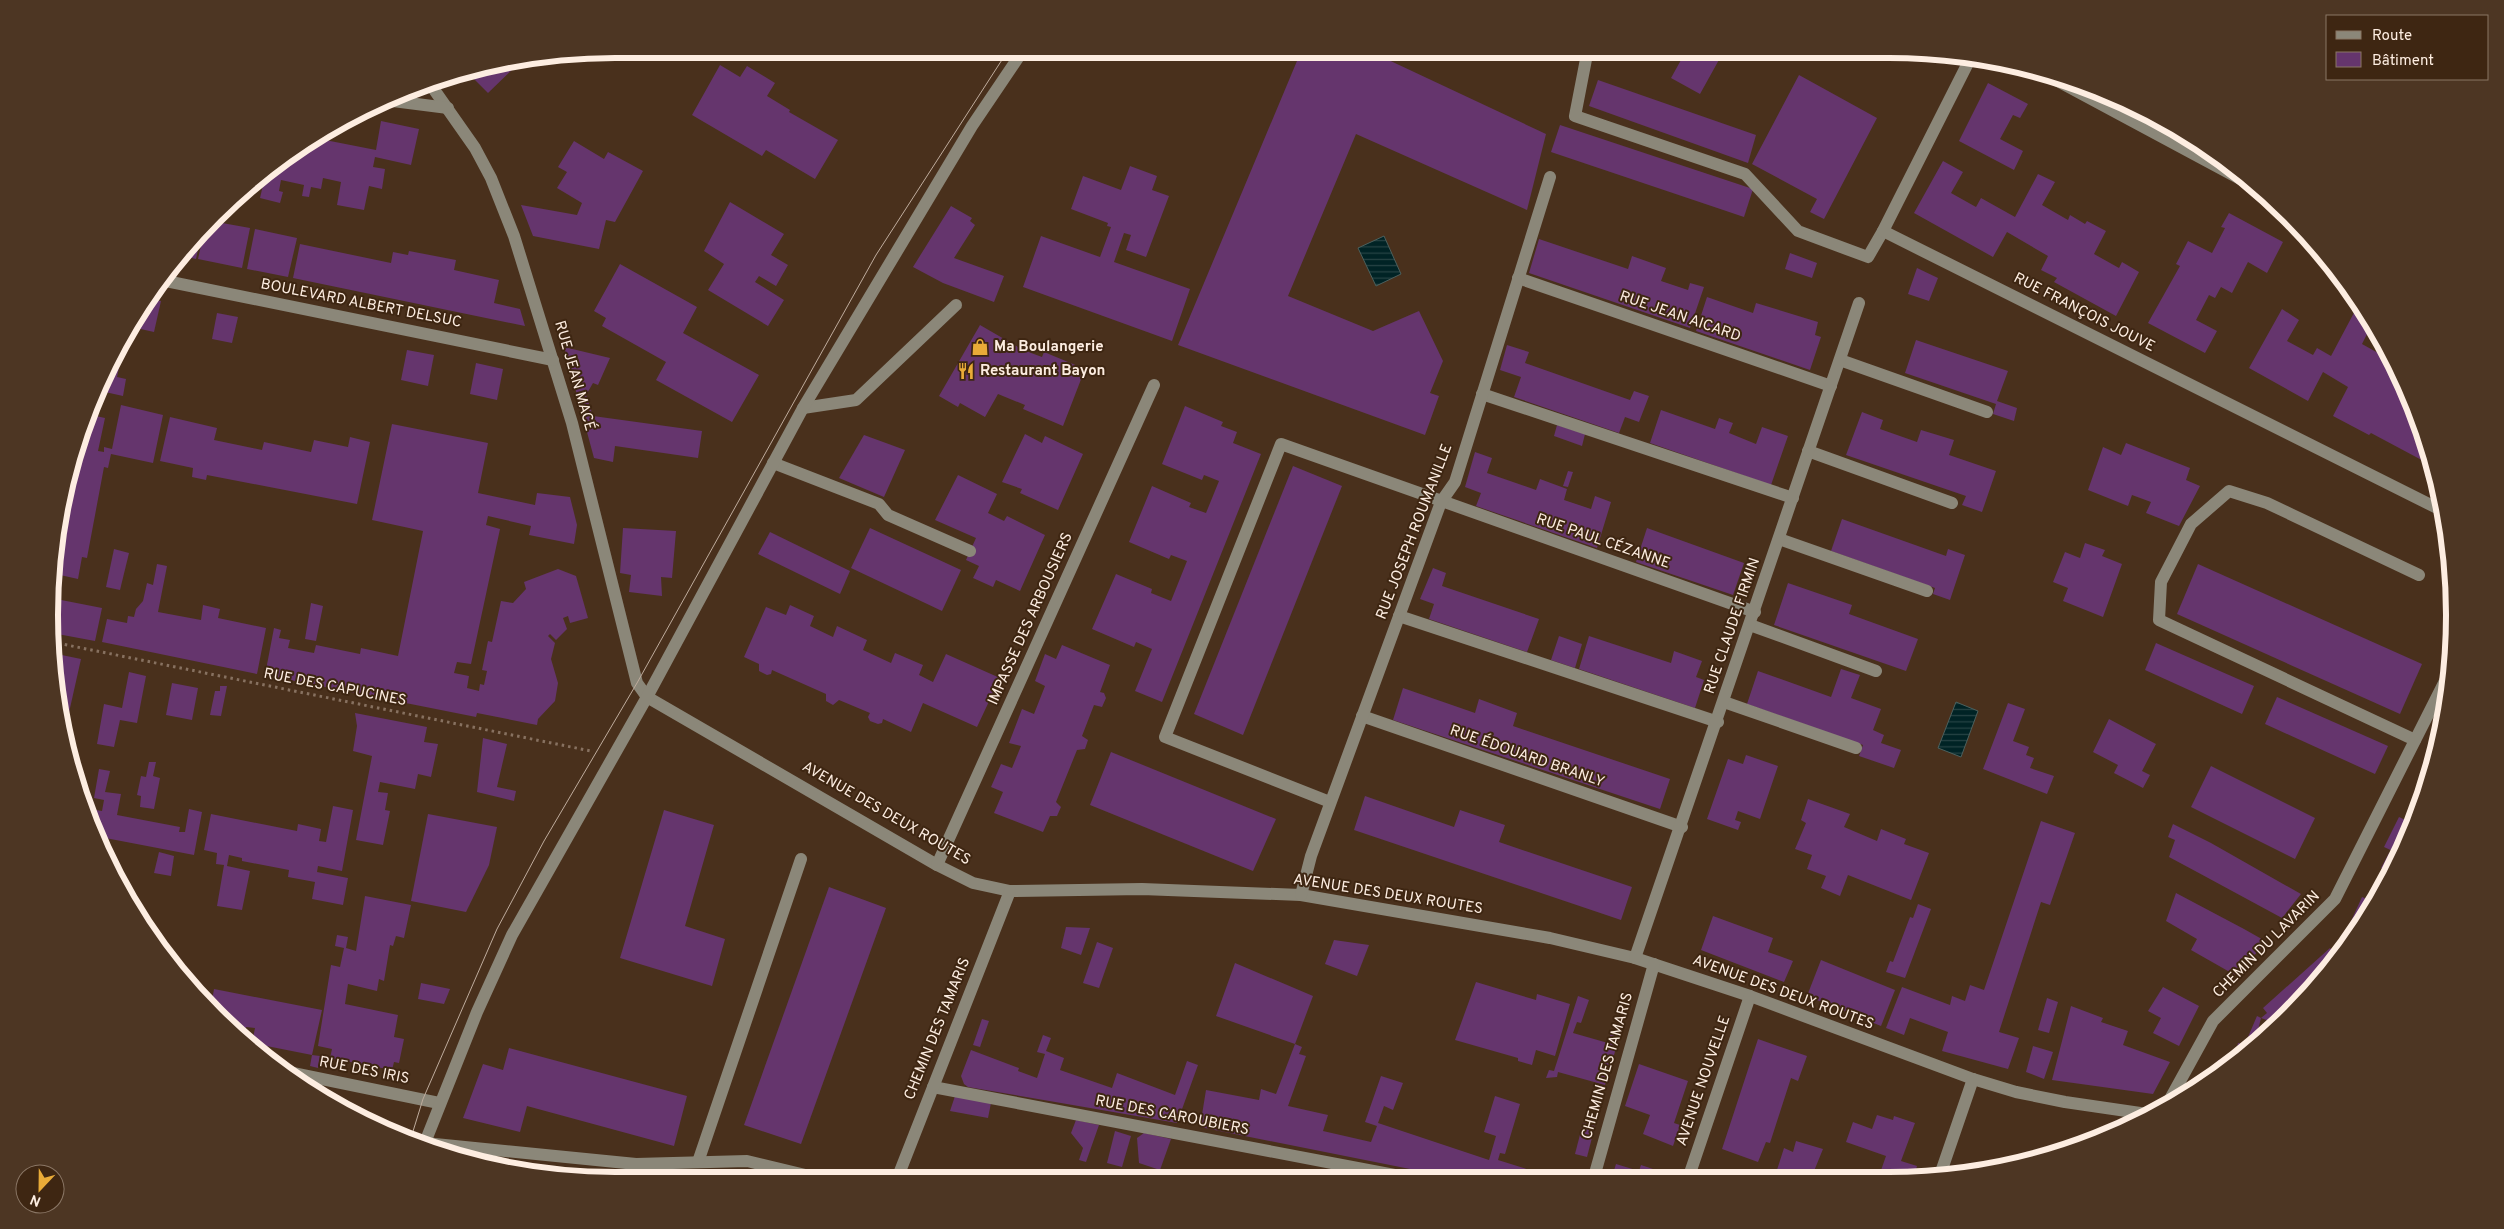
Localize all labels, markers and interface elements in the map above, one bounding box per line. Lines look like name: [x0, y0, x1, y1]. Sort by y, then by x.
legend: [2326, 15, 2489, 80]
text: Route: [2372, 27, 2412, 46]
text: Bâtiment: [2372, 52, 2434, 71]
street label: RUE FRANÇOIS JOUVE: [2010, 269, 2158, 357]
street label: BOULEVARD ALBERT DELSUC: [259, 275, 463, 333]
street label: RUE JEAN AICARD: [1617, 287, 1743, 347]
street label: RUE JEAN MACÉ: [549, 318, 600, 433]
shop icon: Ma Boulangerie: [970, 337, 990, 357]
place label: Ma Boulangerie: [994, 338, 1104, 357]
restaurant icon: Restaurant Bayon: [956, 361, 976, 381]
place label: Restaurant Bayon: [980, 362, 1105, 381]
street label: RUE JOSEPH ROUMANILLE: [1373, 441, 1457, 622]
street label: RUE PAUL CÉZANNE: [1534, 509, 1673, 574]
street label: IMPASSE DES ARBOUSIERS: [984, 530, 1078, 708]
street label: RUE CLAUDE FIRMIN: [1701, 555, 1765, 697]
street label: RUE DES CAPUCINES: [262, 665, 408, 711]
street label: RUE ÉDOUARD BRANLY: [1447, 721, 1608, 793]
street label: AVENUE DES DEUX ROUTES: [798, 758, 974, 870]
street label: AVENUE DES DEUX ROUTES: [1292, 871, 1484, 919]
street label: CHEMIN DU LAVARIN: [2209, 887, 2325, 1003]
street label: AVENUE DES DEUX ROUTES: [1690, 951, 1876, 1035]
street label: CHEMIN DES TAMARIS: [901, 955, 975, 1103]
street label: CHEMIN DES TAMARIS: [1578, 990, 1638, 1142]
street label: AVENUE NOUVELLE: [1673, 1013, 1735, 1149]
street label: RUE DES IRIS: [317, 1053, 411, 1089]
street label: RUE DES CAROUBIERS: [1093, 1092, 1251, 1140]
north arrow: [15, 1164, 65, 1214]
text: N: [28, 1190, 44, 1209]

